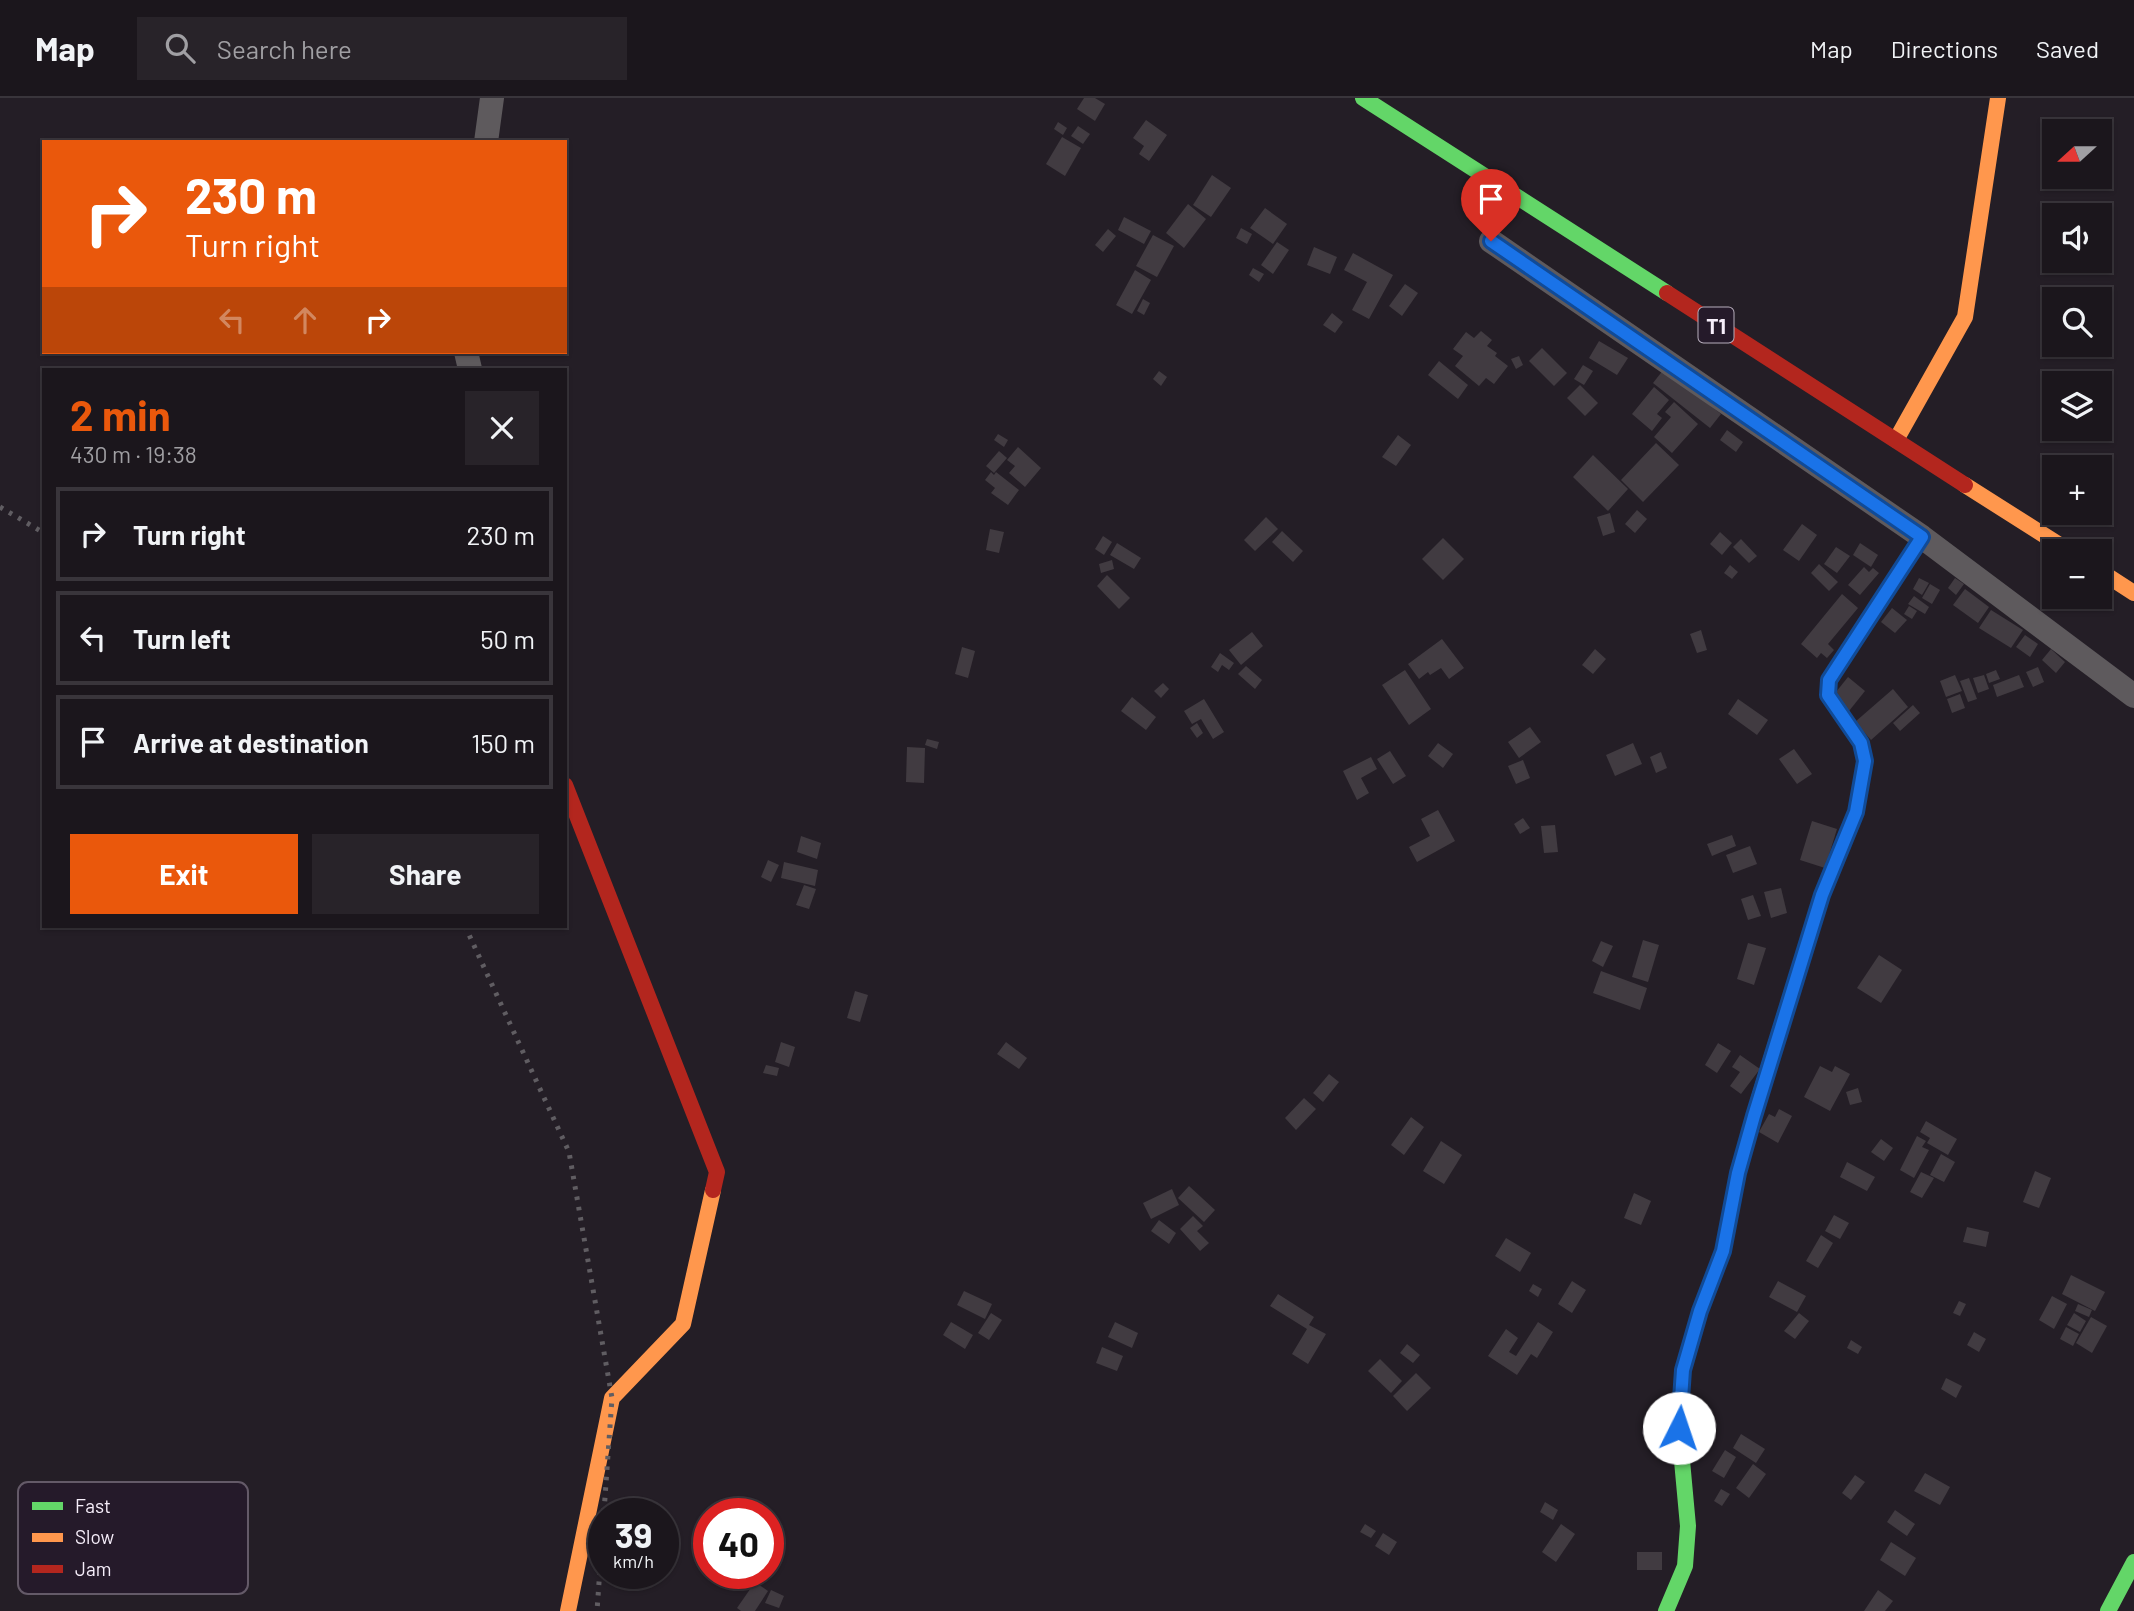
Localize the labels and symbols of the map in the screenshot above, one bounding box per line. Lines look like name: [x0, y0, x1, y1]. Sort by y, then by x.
north arrow: [2042, 119, 2112, 189]
pin: [1461, 169, 1521, 241]
road number: T1: [1698, 308, 1734, 342]
position arrow: [1642, 1391, 1716, 1465]
legend: [18, 1482, 248, 1594]
text: Fast: [75, 1494, 111, 1517]
speed limit sign: 40: [693, 1498, 784, 1589]
text: Slow: [75, 1525, 114, 1548]
text: Jam: [75, 1557, 111, 1580]

